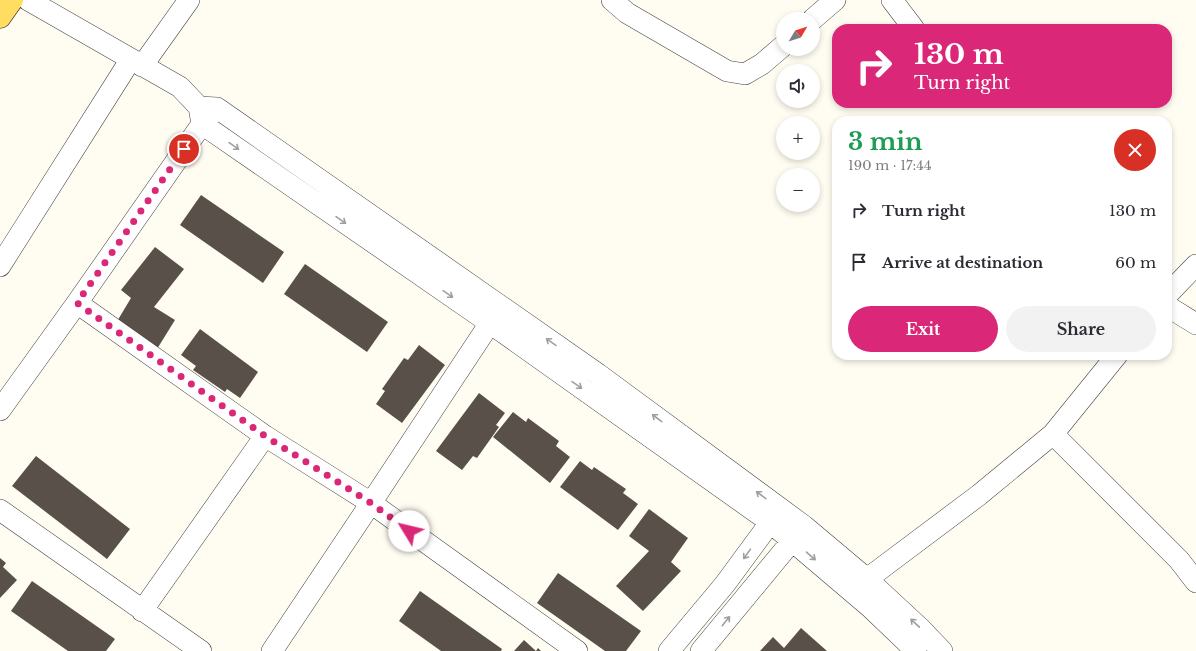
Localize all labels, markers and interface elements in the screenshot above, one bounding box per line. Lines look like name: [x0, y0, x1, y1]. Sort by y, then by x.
north arrow: [776, 12, 820, 56]
map controls: [776, 12, 820, 212]
text: 130 m: [914, 37, 1004, 72]
icon: right: [848, 40, 900, 92]
button: sound: [776, 64, 820, 108]
text: Turn right: [914, 72, 1010, 94]
button: +: [776, 116, 820, 160]
text: 3 min: [848, 127, 922, 156]
button: close: [1114, 129, 1156, 171]
pin: [167, 132, 201, 166]
icon: arrive: [173, 138, 195, 160]
one-way arrow: [228, 142, 239, 150]
text: 190 m · 17:44: [848, 157, 932, 174]
button: −: [776, 168, 820, 212]
icon: right: [848, 199, 870, 221]
text: Turn right: [882, 201, 965, 220]
text: 130 m: [1109, 201, 1156, 220]
one-way arrow: [335, 216, 346, 224]
icon: arrive: [848, 251, 870, 273]
text: Arrive at destination: [882, 253, 1043, 272]
text: 60 m: [1115, 253, 1156, 272]
one-way arrow: [442, 290, 453, 298]
button: Exit: [848, 306, 998, 352]
button: Share: [1006, 306, 1156, 352]
one-way arrow: [546, 338, 557, 346]
one-way arrow: [572, 381, 583, 389]
one-way arrow: [651, 414, 662, 422]
one-way arrow: [756, 491, 767, 499]
position arrow: [388, 510, 430, 552]
one-way arrow: [743, 548, 751, 559]
one-way arrow: [806, 551, 816, 560]
one-way arrow: [722, 615, 731, 626]
one-way arrow: [910, 619, 920, 628]

